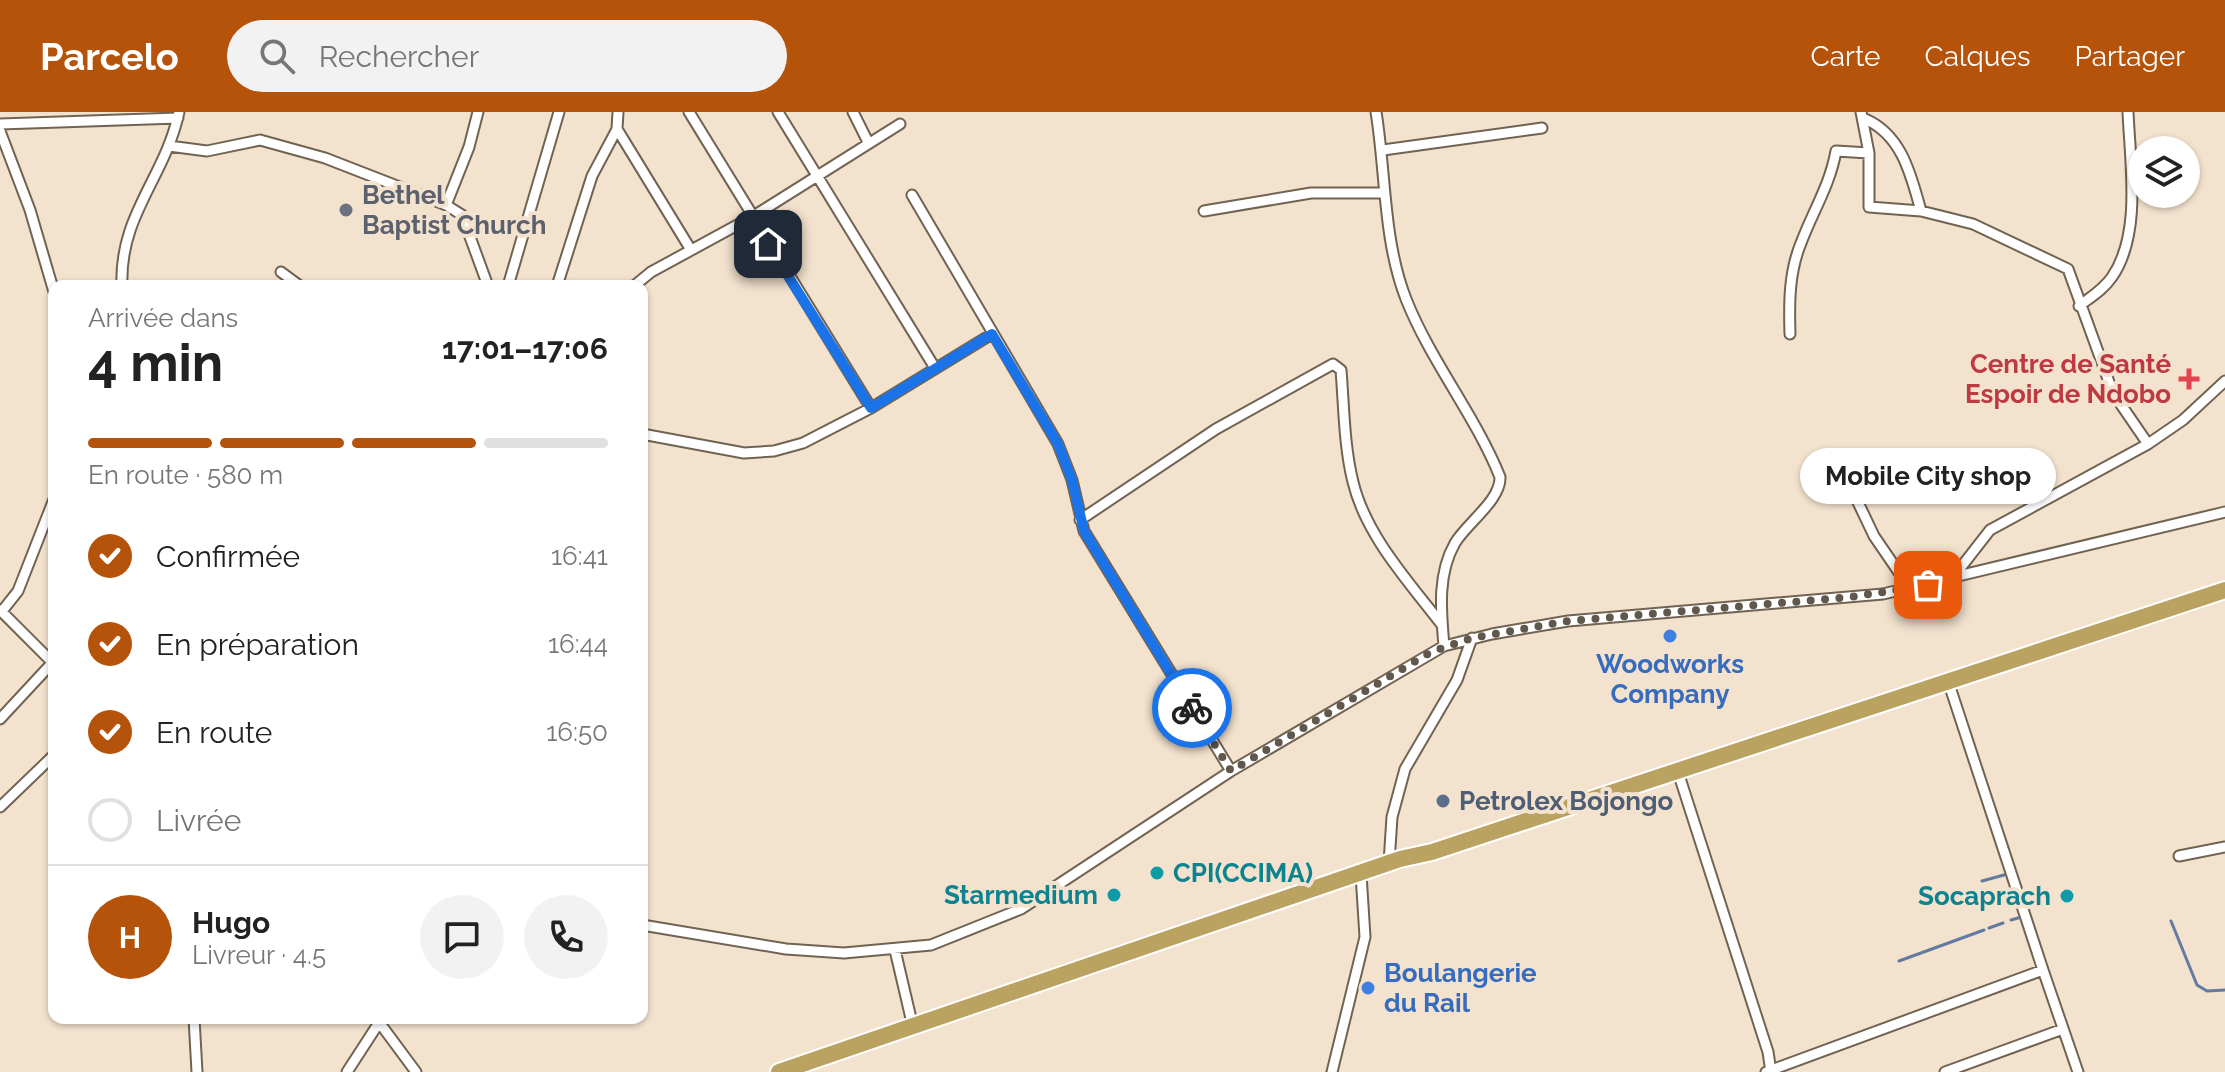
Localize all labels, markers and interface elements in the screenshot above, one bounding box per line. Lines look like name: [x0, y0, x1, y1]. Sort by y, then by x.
search box: [227, 20, 787, 92]
text: Parcelo: [40, 34, 179, 79]
icon: search: [255, 34, 299, 78]
text: Rechercher: [319, 39, 479, 74]
text: Carte: [1811, 40, 1880, 73]
text: Calques: [1924, 40, 2030, 73]
text: Partager: [2074, 40, 2185, 73]
map controls: [2128, 136, 2200, 208]
button: layers: [2128, 136, 2200, 208]
place label: Bethel Baptist Church: [362, 180, 546, 240]
marker: Bethel Baptist Church: [337, 201, 355, 219]
pin: [734, 210, 802, 278]
icon: home: [746, 222, 790, 266]
text: Arrivée dans: [88, 303, 238, 333]
text: 17:01–17:06: [442, 331, 608, 366]
text: 4 min: [88, 332, 223, 393]
place label: Centre de Santé Espoir de Ndobo: [1965, 349, 2171, 409]
marker: Centre de Santé Espoir de Ndobo: [2178, 368, 2200, 390]
callout: Mobile City shop: [1800, 449, 2056, 505]
text: En route · 580 m: [88, 460, 283, 490]
text: Mobile City shop: [1825, 461, 2031, 491]
icon: check: [88, 534, 132, 578]
text: Confirmée: [156, 539, 300, 574]
text: 16:41: [551, 541, 608, 571]
pin: [1894, 551, 1962, 619]
icon: bag: [1906, 563, 1950, 607]
icon: check: [88, 622, 132, 666]
text: En préparation: [156, 627, 359, 662]
marker: Woodworks Company: [1661, 627, 1679, 645]
text: 16:44: [548, 629, 608, 659]
place label: Woodworks Company: [1596, 649, 1744, 709]
courier: [1152, 668, 1232, 748]
icon: bike: [1170, 686, 1214, 730]
icon: check: [88, 710, 132, 754]
text: En route: [156, 715, 272, 750]
text: 16:50: [546, 717, 608, 747]
place label: Petrolex Bojongo: [1459, 786, 1673, 816]
marker: Petrolex Bojongo: [1434, 792, 1452, 810]
text: Livrée: [156, 803, 241, 838]
place label: CPI(CCIMA): [1173, 858, 1313, 888]
marker: CPI(CCIMA): [1148, 864, 1166, 882]
place label: Starmedium: [944, 880, 1098, 910]
place label: Socaprach: [1918, 881, 2051, 911]
marker: Starmedium: [1105, 886, 1123, 904]
marker: Socaprach: [2058, 887, 2076, 905]
button: chat: [420, 895, 504, 979]
button: phone: [524, 895, 608, 979]
text: Hugo: [192, 905, 270, 940]
text: H: [119, 920, 141, 955]
text: Livreur · 4.5: [192, 940, 326, 970]
place label: Boulangerie du Rail: [1384, 958, 1537, 1018]
marker: Boulangerie du Rail: [1359, 979, 1377, 997]

